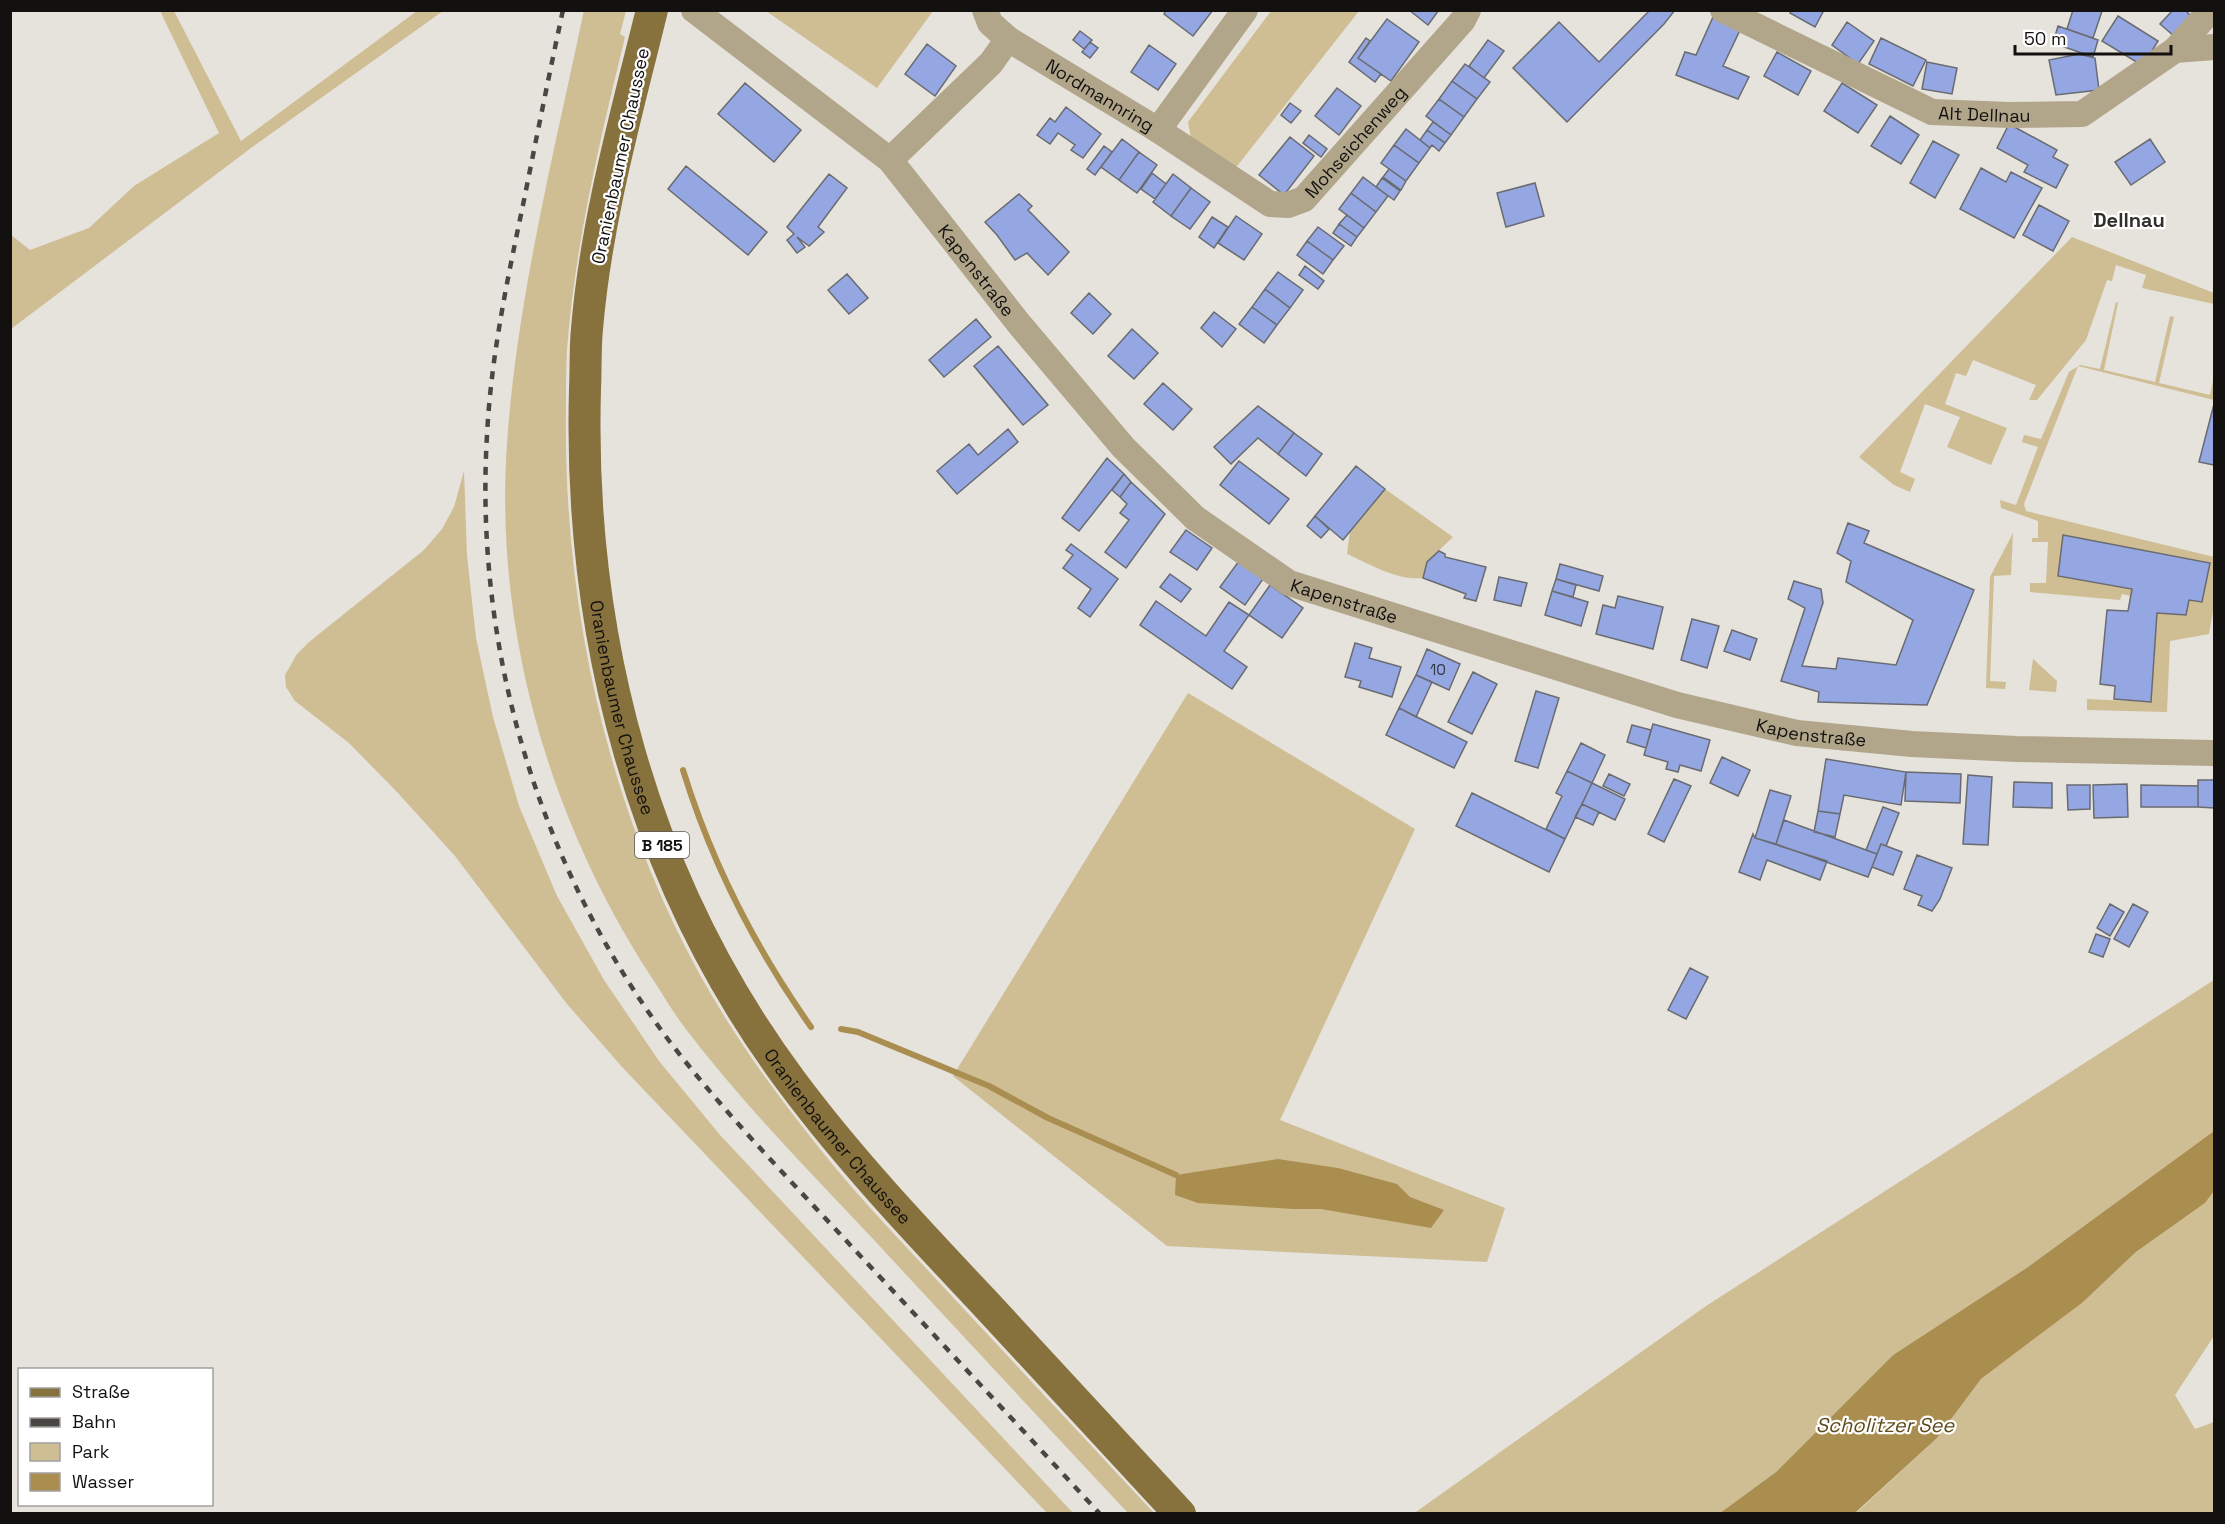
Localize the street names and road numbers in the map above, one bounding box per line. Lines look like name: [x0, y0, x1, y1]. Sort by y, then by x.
street label: Oranienbaumer Chaussee: [586, 46, 654, 266]
street label: Nordmannring: [1042, 53, 1159, 137]
street label: Mohseichenweg: [1299, 81, 1411, 202]
street label: Alt Dellnau: [1938, 101, 2031, 127]
street label: Kapenstraße: [933, 219, 1020, 321]
street label: Kapenstraße: [1288, 573, 1401, 628]
street label: Oranienbaumer Chaussee: [586, 599, 660, 818]
street label: Kapenstraße: [1754, 712, 1867, 751]
road number: B 185: [635, 832, 689, 858]
street label: Oranienbaumer Chaussee: [760, 1044, 917, 1229]

